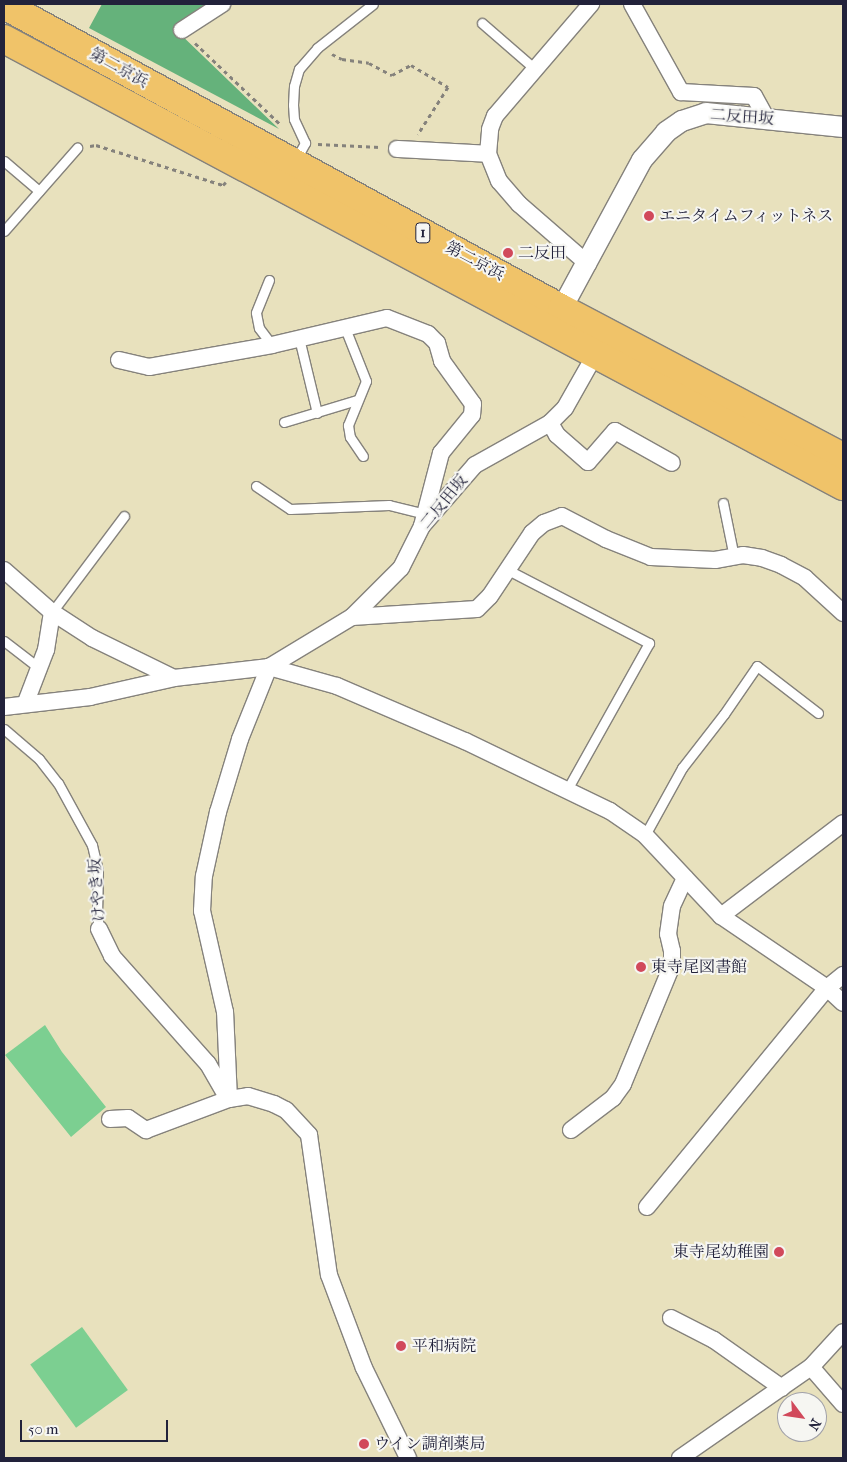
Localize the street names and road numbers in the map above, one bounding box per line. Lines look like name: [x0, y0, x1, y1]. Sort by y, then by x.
street label: 第二京浜: [86, 44, 152, 92]
street label: 二反田坂: [709, 105, 775, 129]
road number: 1: [414, 220, 432, 246]
street label: 第二京浜: [442, 238, 508, 284]
street label: 二反田坂: [416, 471, 472, 533]
street label: けやき坂: [85, 857, 109, 923]

